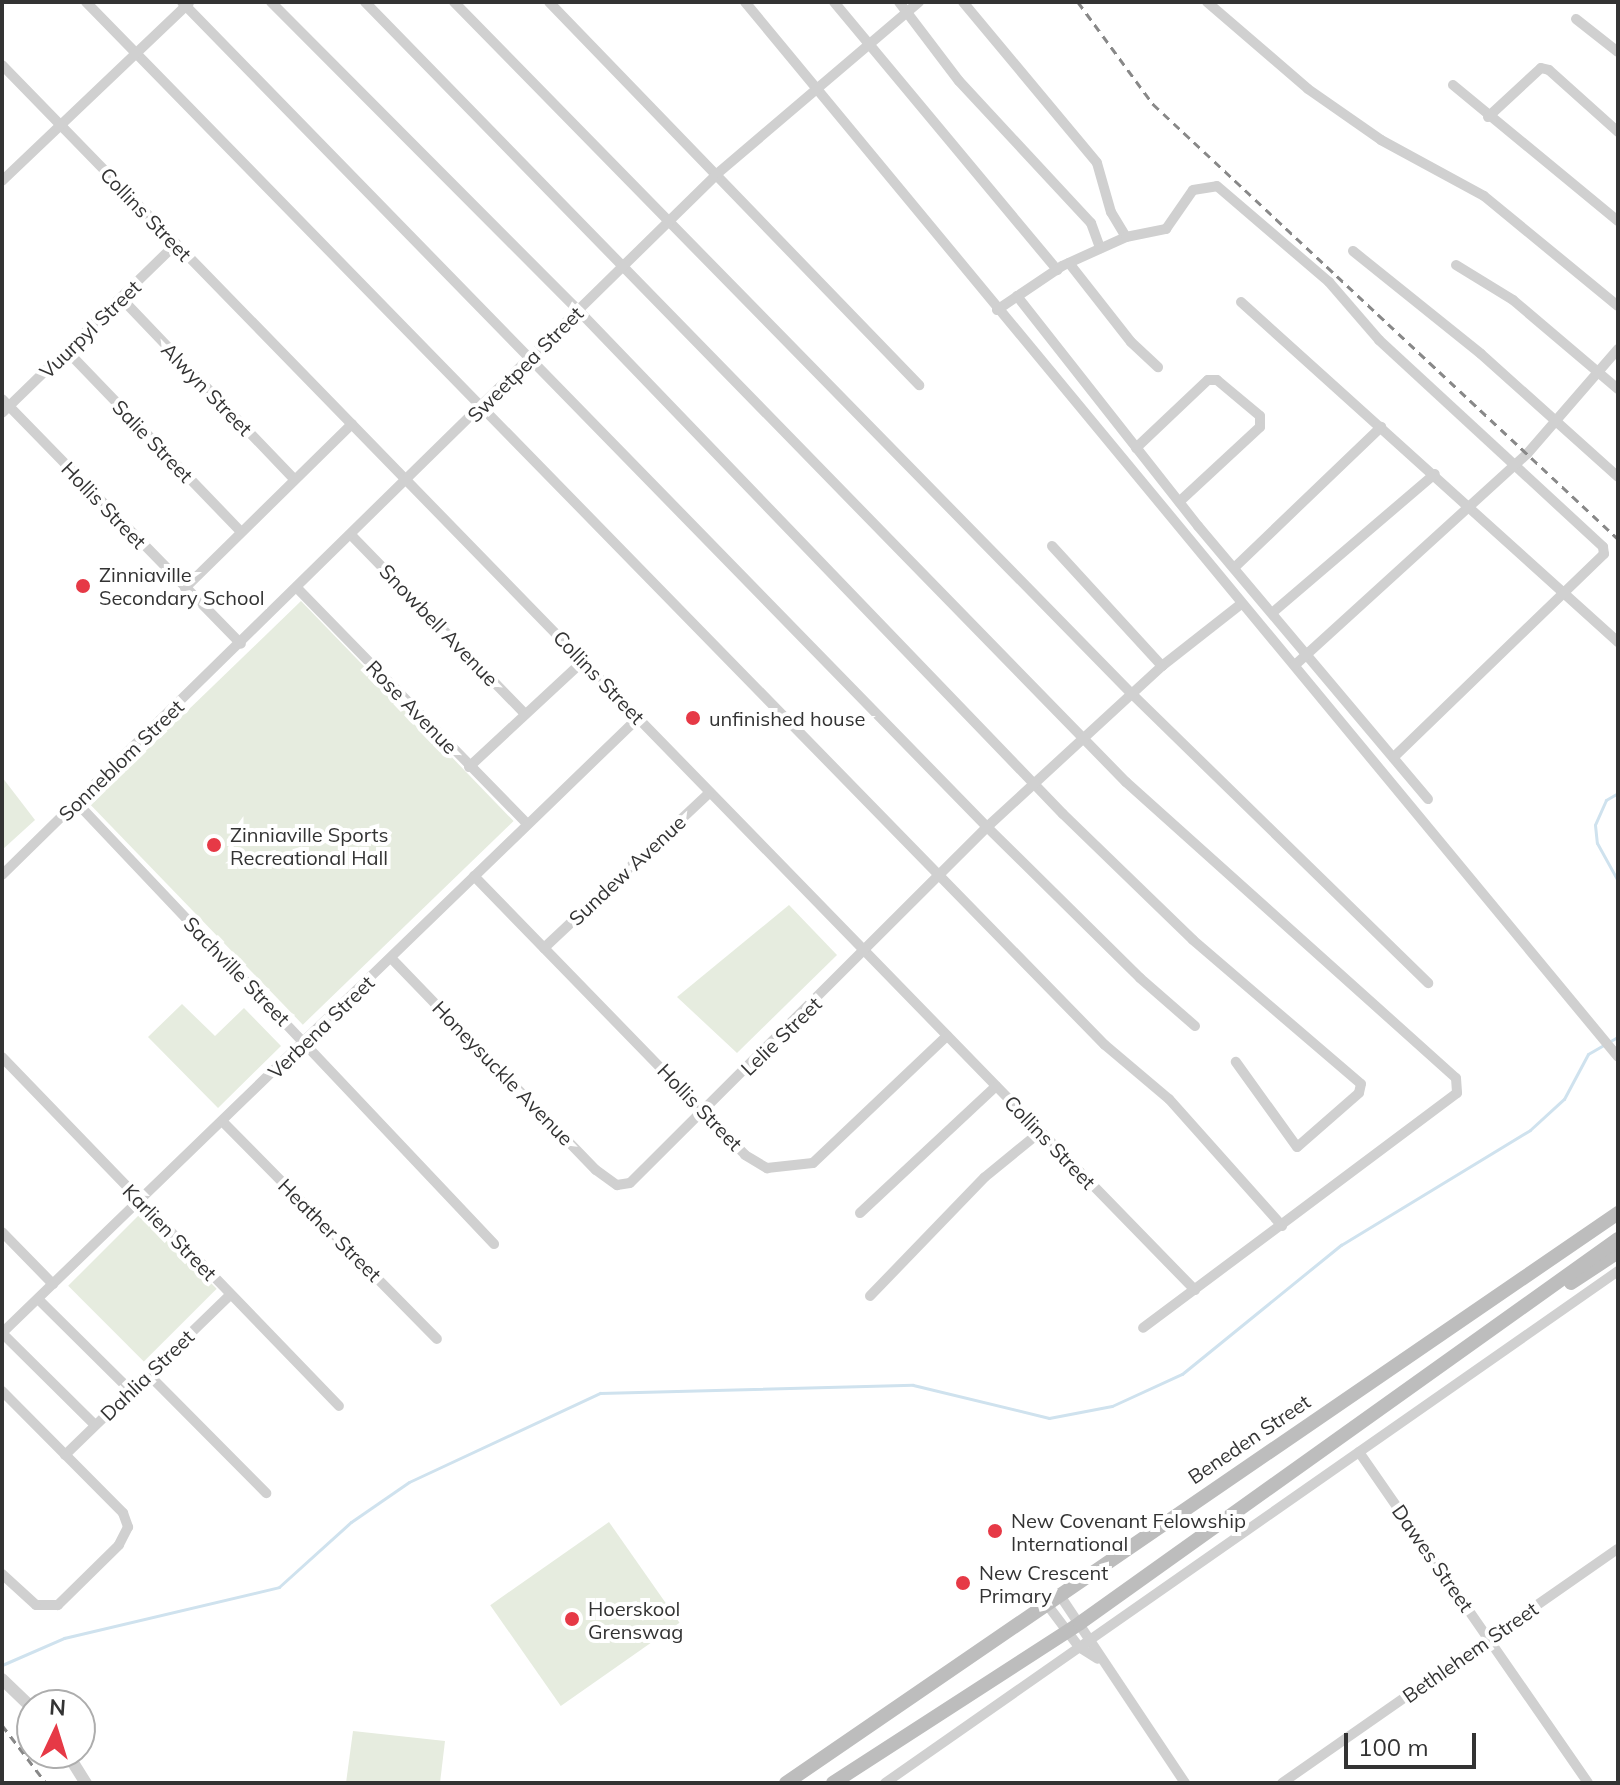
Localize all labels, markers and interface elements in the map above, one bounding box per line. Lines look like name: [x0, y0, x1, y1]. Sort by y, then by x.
street label: Collins Street: [95, 162, 197, 266]
street label: Vuurpyl Street: [35, 275, 145, 383]
street label: Sweetpea Street: [462, 301, 588, 427]
street label: Alwyn Street: [157, 338, 257, 440]
street label: Salie Street: [108, 395, 198, 487]
street label: Hollis Street: [57, 457, 151, 553]
street label: Snowbell Avenue: [375, 559, 503, 691]
place label: Zinniaville Secondary School: [99, 562, 265, 609]
marker: Zinniaville Secondary School: [74, 577, 92, 595]
street label: Collins Street: [548, 625, 650, 729]
street label: Rose Avenue: [361, 655, 463, 759]
street label: Sonneblom Street: [54, 694, 188, 826]
place label: unfinished house: [709, 706, 865, 730]
marker: unfinished house: [684, 709, 702, 727]
street label: Sundew Avenue: [564, 810, 690, 930]
place label: Zinniaville Sports Recreational Hall: [230, 822, 388, 869]
marker: Zinniaville Sports Recreational Hall: [205, 836, 223, 854]
street label: Sachville Street: [179, 911, 295, 1031]
street label: Verbena Street: [263, 970, 379, 1084]
street label: Lelie Street: [736, 992, 826, 1080]
street label: Honeysuckle Avenue: [428, 996, 578, 1150]
street label: Hollis Street: [653, 1059, 747, 1155]
street label: Collins Street: [999, 1090, 1101, 1194]
street label: Heather Street: [274, 1174, 386, 1286]
street label: Karlien Street: [118, 1179, 222, 1285]
street label: Dahlia Street: [95, 1324, 199, 1426]
street label: Beneden Street: [1183, 1389, 1315, 1489]
street label: Dawes Street: [1387, 1500, 1479, 1616]
place label: New Covenant Felowship International: [1011, 1508, 1246, 1555]
marker: New Covenant Felowship International: [986, 1522, 1004, 1540]
place label: New Crescent Primary: [979, 1560, 1108, 1607]
marker: New Crescent Primary: [954, 1574, 972, 1592]
place label: Hoerskool Grenswag: [588, 1596, 683, 1643]
street label: Bethlehem Street: [1398, 1596, 1542, 1708]
marker: Hoerskool Grenswag: [563, 1610, 581, 1628]
north arrow: [16, 1689, 96, 1769]
text: N: [48, 1693, 67, 1722]
scale bar: [1348, 1717, 1480, 1767]
text: 100 m: [1358, 1732, 1429, 1762]

